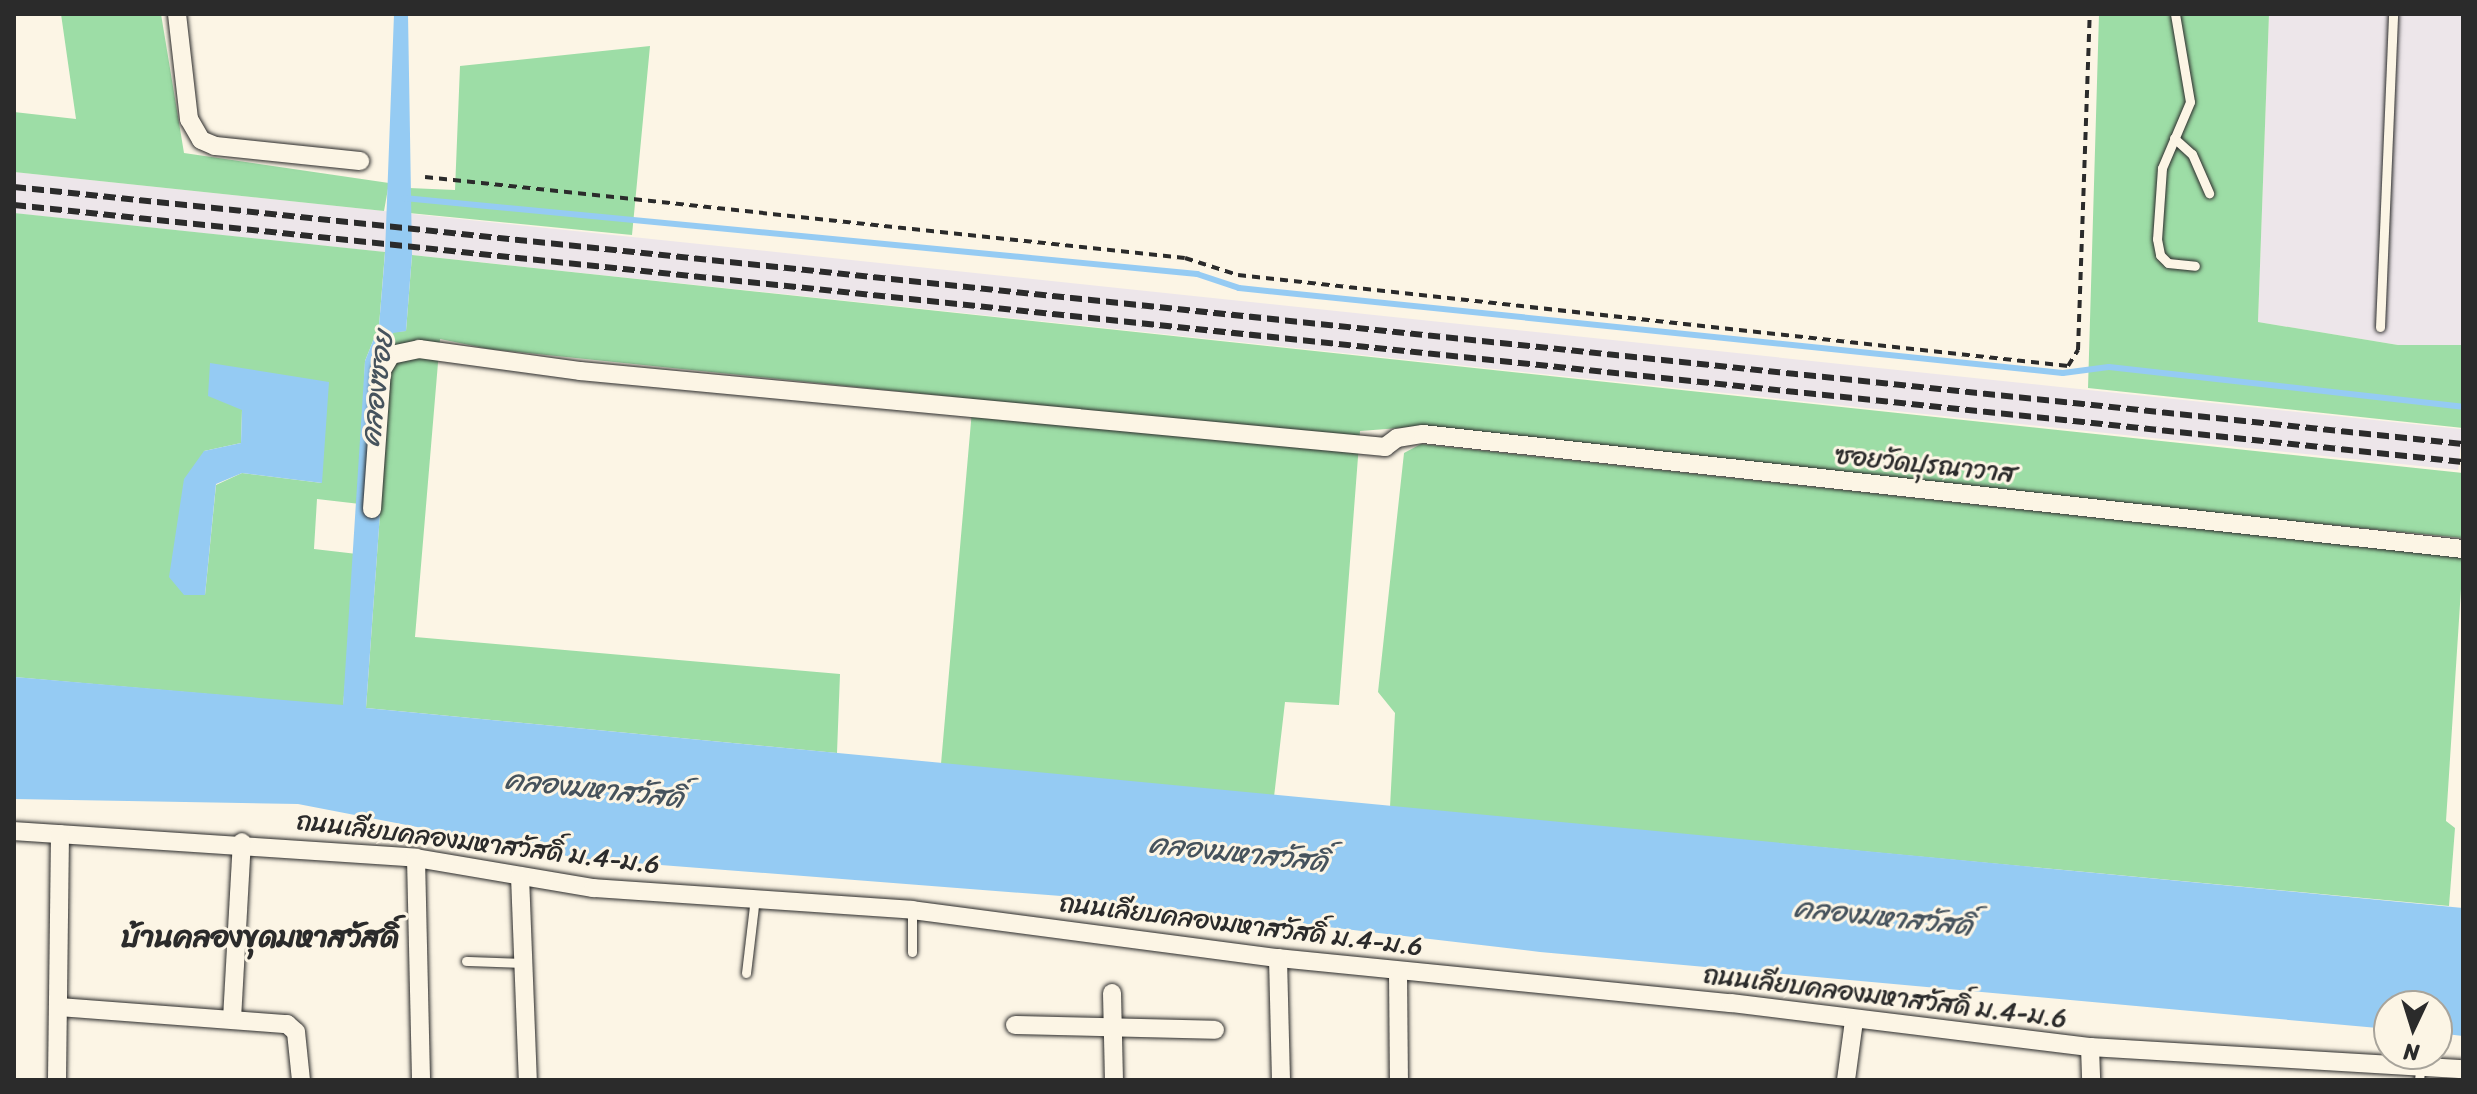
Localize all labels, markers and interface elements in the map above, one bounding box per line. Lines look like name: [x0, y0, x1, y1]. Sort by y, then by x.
water label: คลองซอย: [353, 330, 401, 448]
street label: ซอยวัดปุรณาวาส: [1834, 440, 2016, 490]
water label: คลองมหาสวัสดิ์: [504, 763, 684, 815]
street label: ถนนเลียบคลองมหาสวัสดิ์ ม.4-ม.6: [294, 805, 662, 881]
water label: คลองมหาสวัสดิ์: [1148, 827, 1328, 879]
street label: ถนนเลียบคลองมหาสวัสดิ์ ม.4-ม.6: [1057, 887, 1425, 963]
water label: คลองมหาสวัสดิ์: [1793, 891, 1973, 943]
district label: บ้านคลองขุดมหาสวัสดิ์: [121, 919, 399, 955]
street label: ถนนเลียบคลองมหาสวัสดิ์ ม.4-ม.6: [1701, 959, 2069, 1035]
north arrow: [2373, 990, 2453, 1070]
text: N: [2402, 1032, 2420, 1072]

